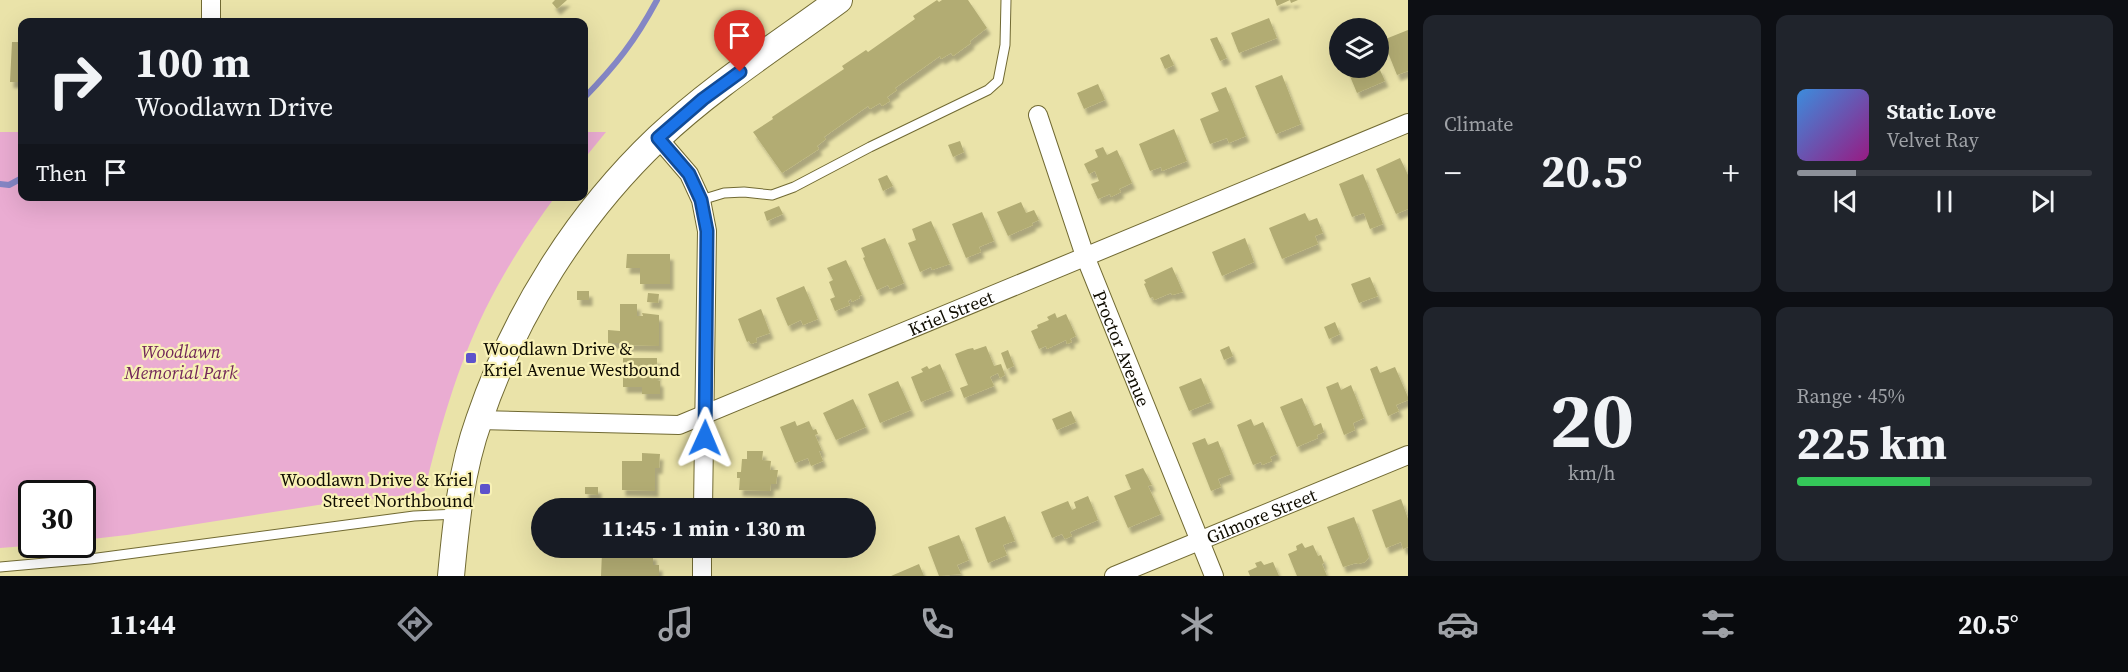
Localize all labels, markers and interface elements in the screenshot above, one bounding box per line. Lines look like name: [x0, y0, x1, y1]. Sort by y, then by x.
pin: [714, 10, 765, 72]
map controls: [1329, 18, 1389, 78]
button: layers: [1329, 18, 1389, 78]
icon: arrive: [723, 19, 756, 52]
text: 100 m: [135, 33, 250, 91]
icon: right: [36, 42, 114, 120]
text: Woodlawn Drive: [135, 88, 333, 125]
text: Static Love: [1887, 96, 1996, 126]
text: Climate: [1444, 110, 1513, 138]
text: Velvet Ray: [1887, 126, 1979, 154]
text: 20.5°: [1541, 140, 1642, 202]
text: −: [1444, 150, 1462, 195]
text: +: [1722, 150, 1740, 195]
icon: arrive: [99, 156, 132, 189]
text: Then: [36, 158, 87, 188]
icon: previous: [1829, 185, 1862, 218]
icon: pause: [1928, 185, 1961, 218]
icon: next: [2026, 185, 2059, 218]
street label: Kriel Street: [904, 284, 997, 341]
street label: Proctor Avenue: [1088, 286, 1157, 410]
place label: Woodlawn Drive & Kriel Avenue Westbound: [483, 336, 680, 382]
park label: Woodlawn Memorial Park: [124, 339, 238, 385]
marker: Woodlawn Drive & Kriel Avenue Westbound: [464, 351, 478, 365]
text: 20: [1549, 366, 1634, 473]
text: Range · 45%: [1797, 382, 1905, 410]
position arrow: [673, 406, 737, 470]
text: 225 km: [1797, 412, 1947, 474]
text: km/h: [1568, 459, 1616, 487]
place label: Woodlawn Drive & Kriel Street Northbound: [280, 467, 473, 513]
speed limit sign: 30: [18, 480, 96, 558]
marker: Woodlawn Drive & Kriel Street Northbound: [478, 482, 492, 496]
street label: Gilmore Street: [1202, 482, 1320, 549]
text: 11:45 · 1 min · 130 m: [602, 513, 805, 543]
icon: directions: [394, 603, 436, 645]
icon: music: [655, 603, 697, 645]
icon: phone: [916, 603, 958, 645]
icon: climate: [1176, 603, 1218, 645]
icon: car: [1437, 603, 1479, 645]
icon: filters: [1697, 603, 1739, 645]
text: 11:44: [109, 606, 176, 643]
text: 20.5°: [1958, 606, 2019, 643]

